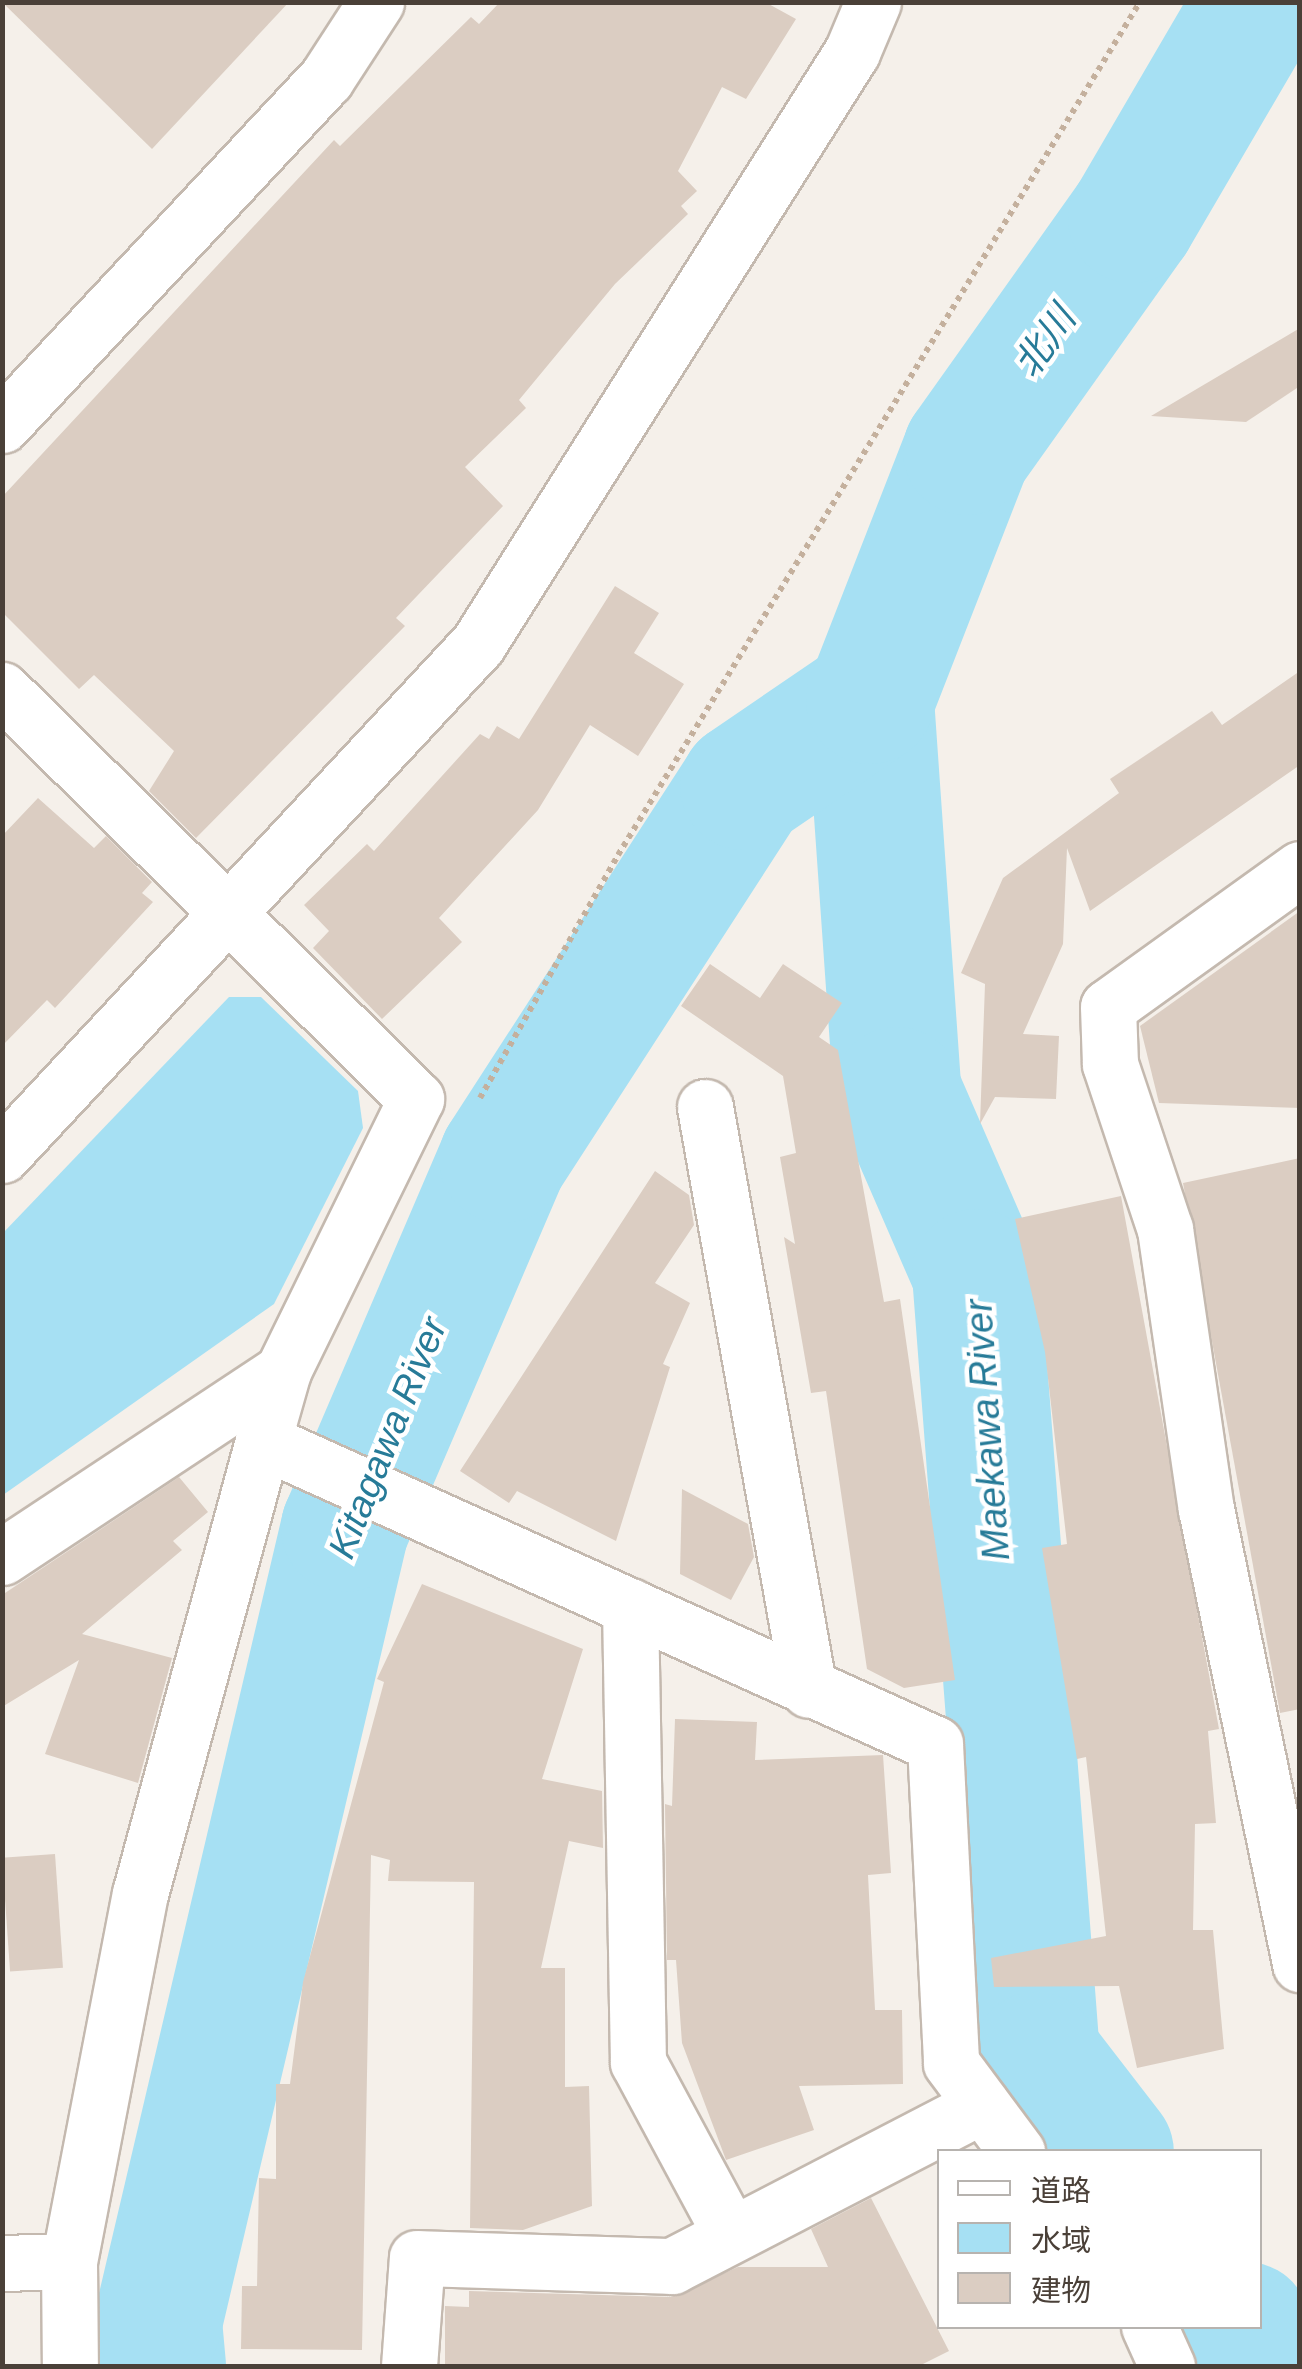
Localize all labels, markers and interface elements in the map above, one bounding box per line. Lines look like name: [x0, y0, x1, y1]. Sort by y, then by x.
water label: 北川: [1005, 298, 1085, 386]
water label: Maekawa River: [956, 1298, 1020, 1562]
water label: Kitagawa River: [319, 1311, 457, 1565]
legend: [937, 2149, 1262, 2329]
text: 道路: [1031, 2174, 1091, 2207]
text: 水域: [1031, 2224, 1091, 2257]
text: 建物: [1031, 2274, 1091, 2307]

